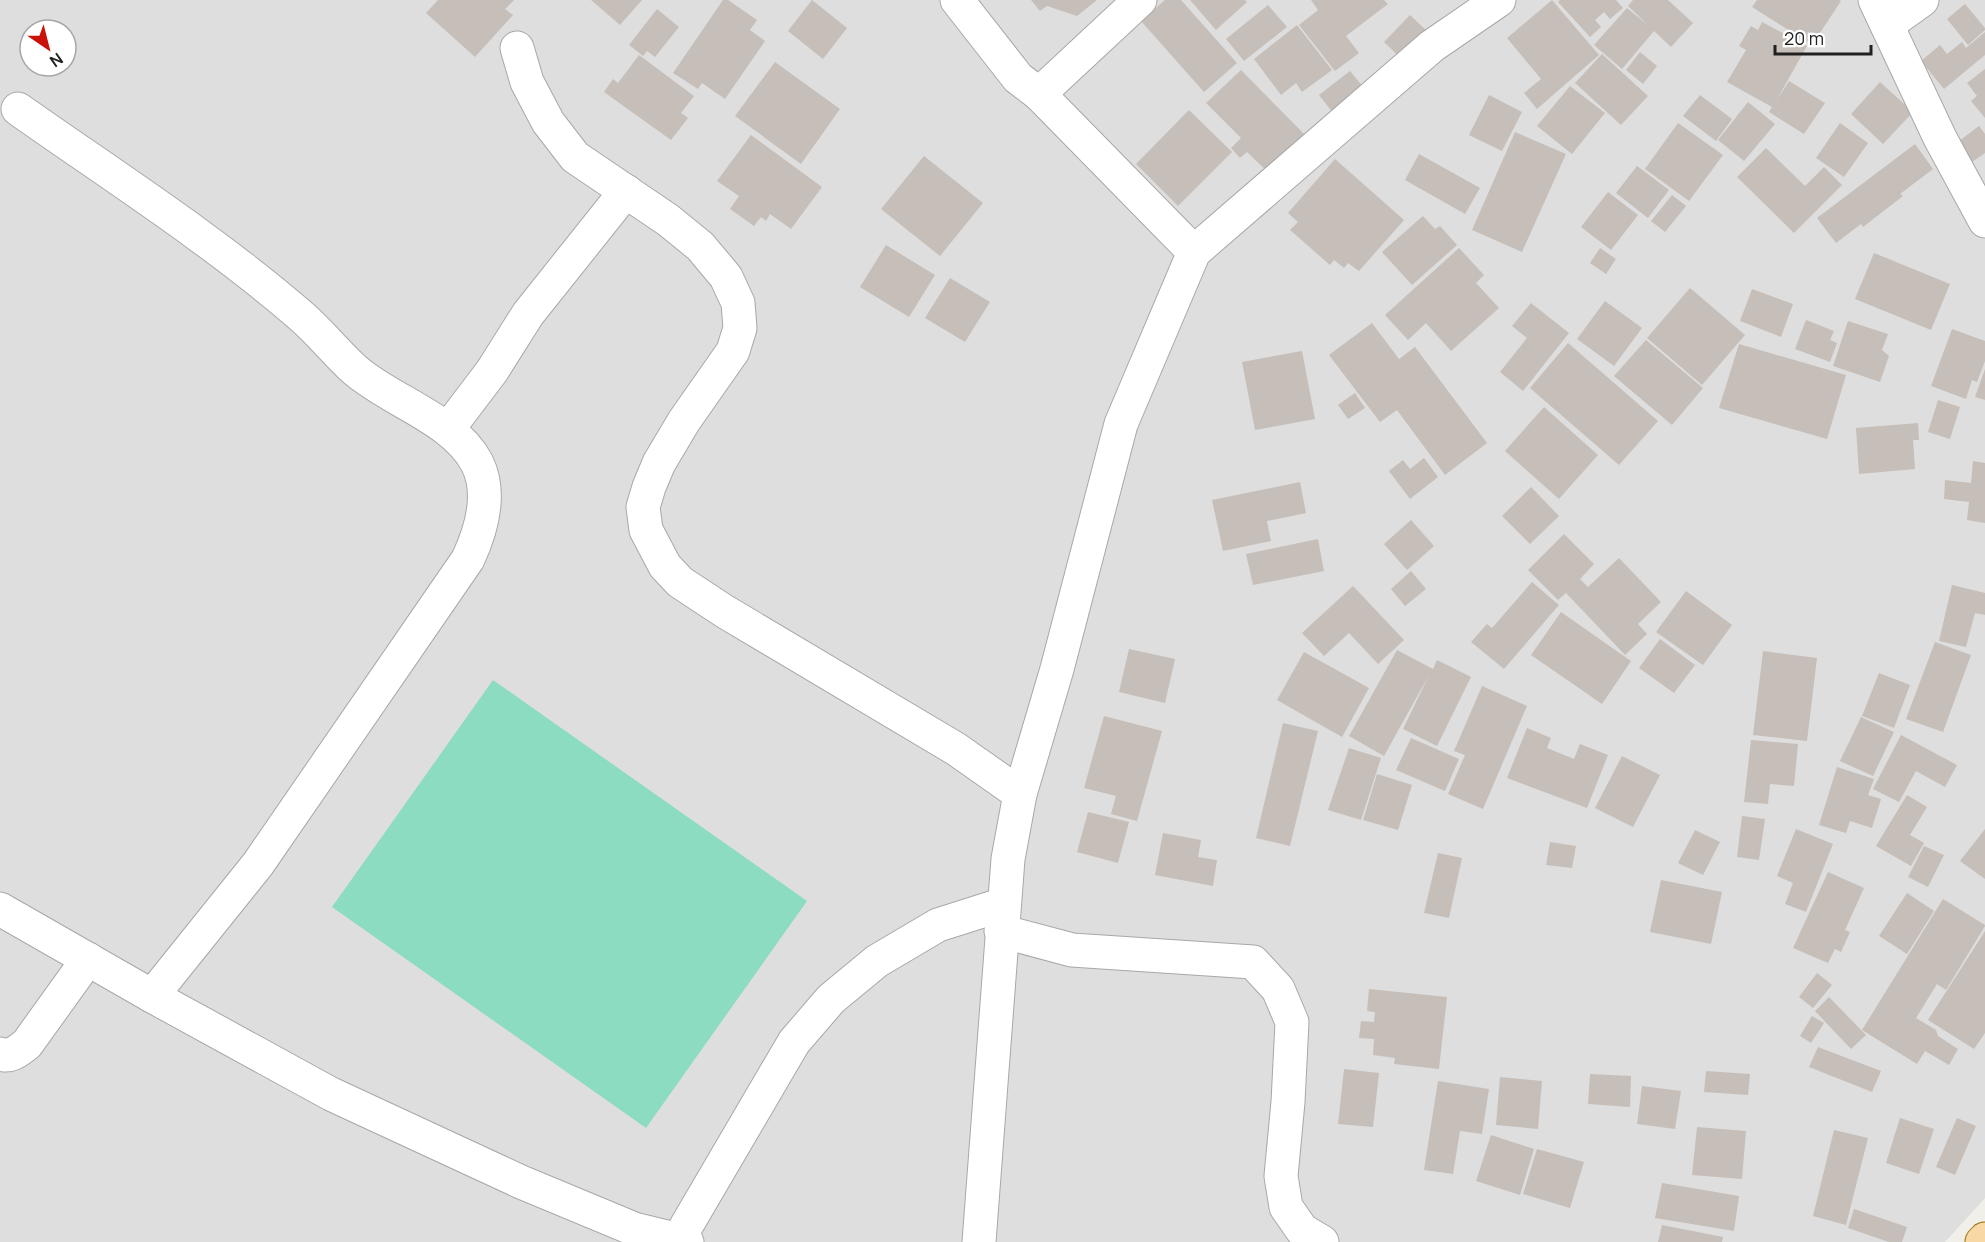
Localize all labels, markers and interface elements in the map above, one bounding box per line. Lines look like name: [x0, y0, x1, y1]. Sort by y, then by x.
north arrow: [18, 18, 78, 78]
scale bar: [1775, 18, 1871, 56]
text: 20 m: [1784, 26, 1824, 50]
text: N: [46, 48, 68, 73]

